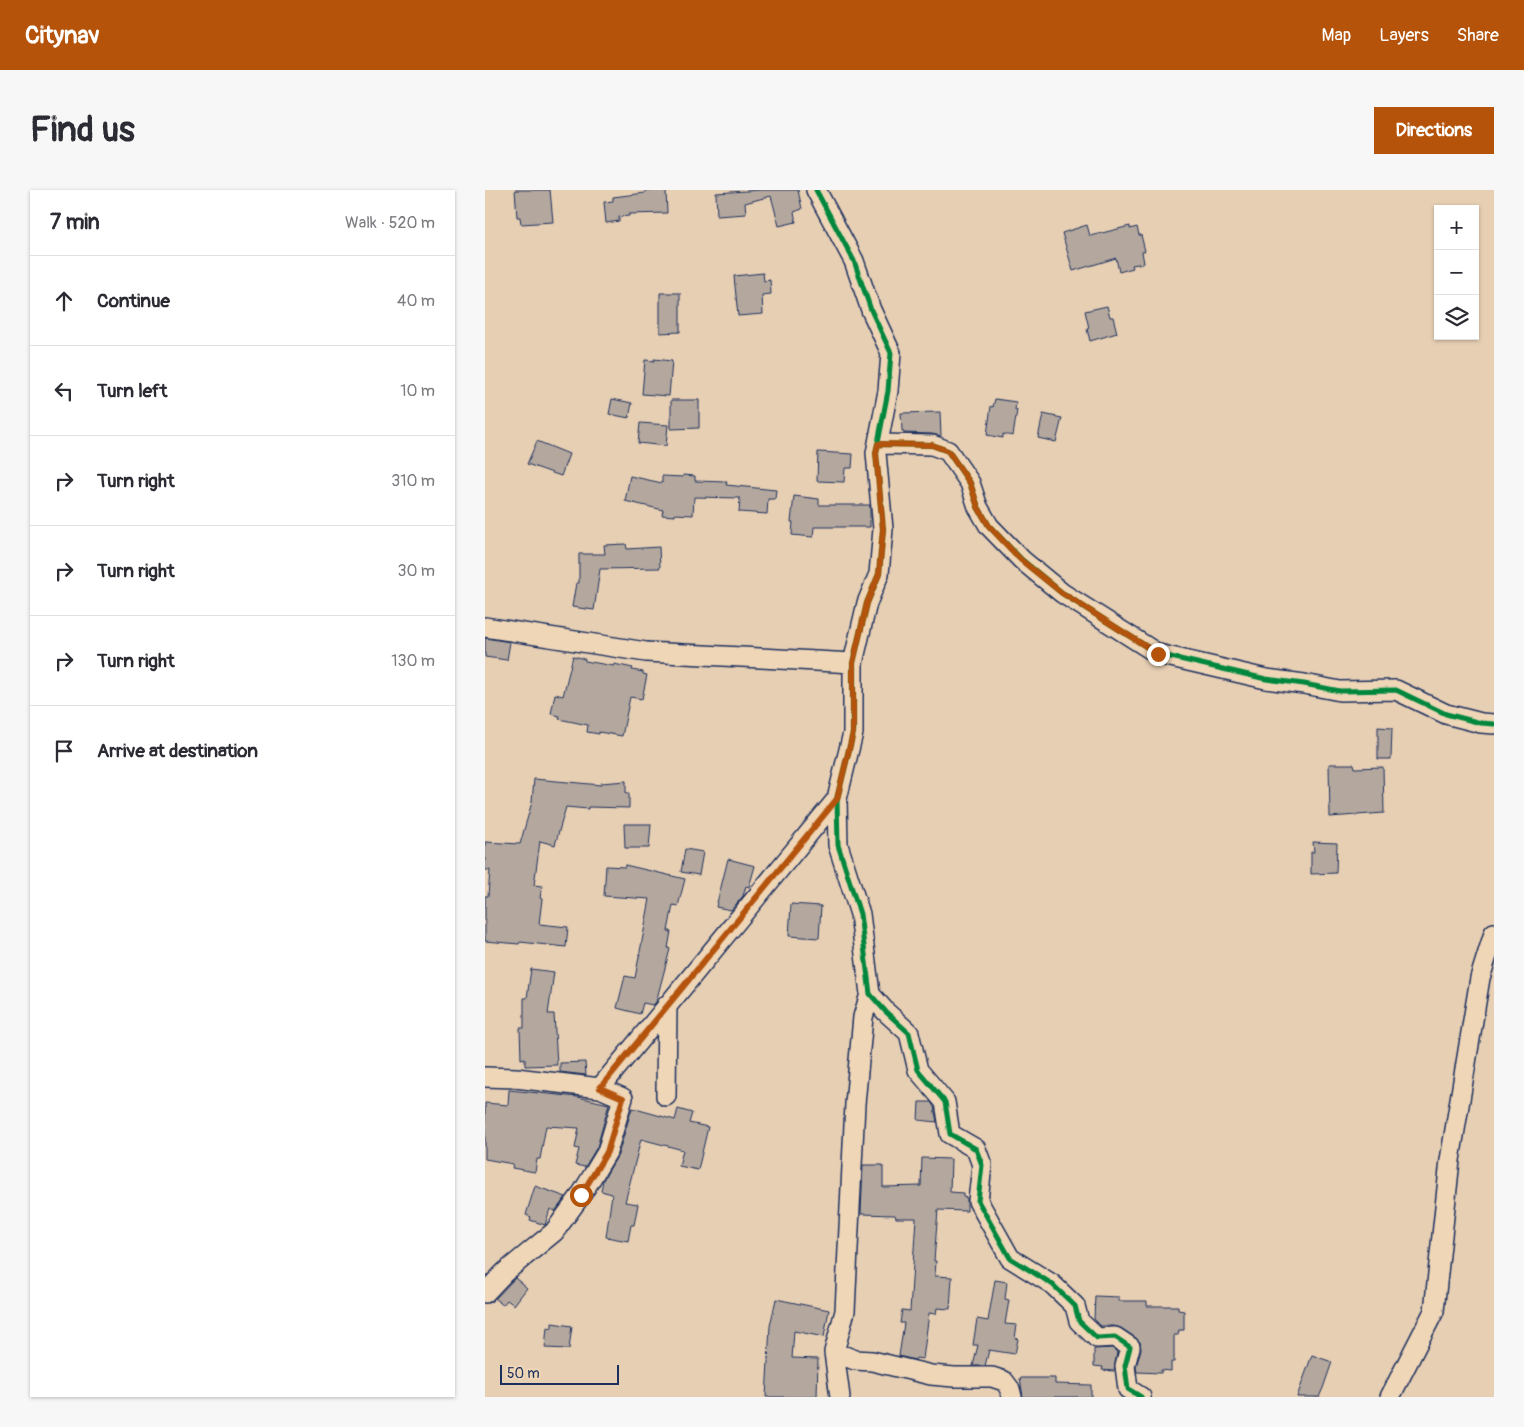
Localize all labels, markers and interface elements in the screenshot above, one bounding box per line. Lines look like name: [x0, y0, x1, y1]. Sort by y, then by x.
text: Citynav: [25, 21, 100, 50]
text: Map: [1322, 24, 1351, 47]
text: Layers: [1379, 24, 1429, 47]
text: Share: [1457, 24, 1499, 47]
button: Directions: [1374, 107, 1494, 154]
text: Find us: [30, 108, 135, 152]
map controls: [1434, 205, 1479, 340]
button: +: [1434, 205, 1479, 250]
text: 7 min: [50, 209, 100, 236]
text: Walk · 520 m: [345, 213, 435, 233]
button: −: [1434, 250, 1479, 295]
icon: ahead: [50, 287, 78, 315]
text: Continue: [97, 289, 170, 313]
text: 40 m: [397, 291, 435, 311]
button: layers: [1434, 295, 1479, 340]
icon: left: [50, 377, 78, 405]
text: Turn left: [97, 379, 167, 403]
text: 10 m: [400, 381, 435, 401]
icon: right: [50, 467, 78, 495]
text: Turn right: [97, 469, 175, 493]
text: 310 m: [391, 471, 435, 491]
icon: right: [50, 557, 78, 585]
text: Turn right: [97, 559, 175, 583]
text: 30 m: [397, 561, 435, 581]
route end: [1147, 643, 1170, 666]
icon: right: [50, 647, 78, 675]
text: Turn right: [97, 649, 175, 673]
text: 130 m: [391, 651, 435, 671]
icon: arrive: [50, 737, 78, 765]
text: Arrive at destination: [97, 739, 258, 763]
route start: [570, 1184, 593, 1207]
scale bar: [500, 1362, 619, 1385]
text: 50 m: [507, 1365, 540, 1382]

